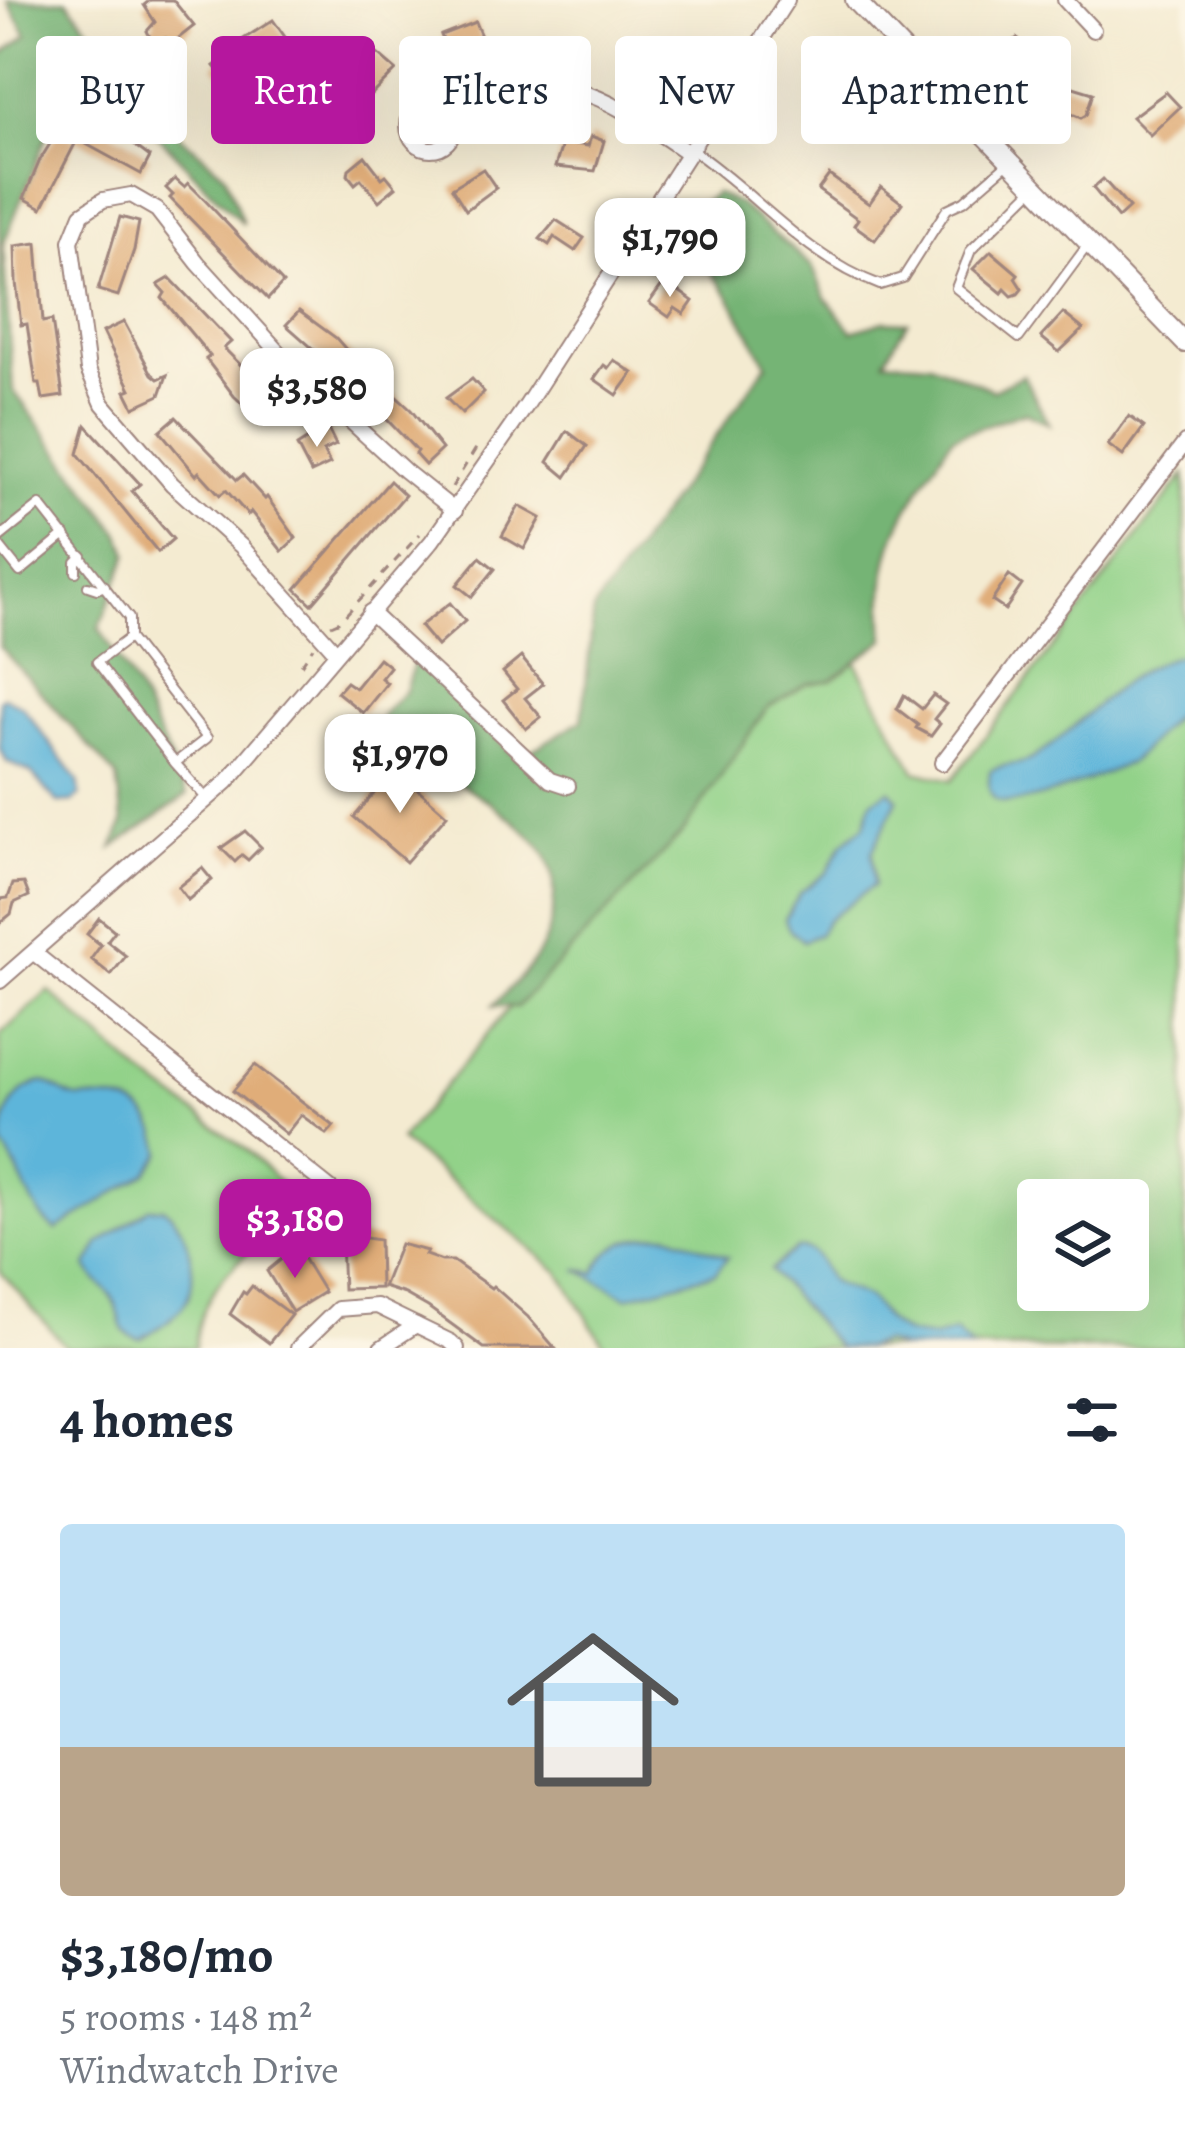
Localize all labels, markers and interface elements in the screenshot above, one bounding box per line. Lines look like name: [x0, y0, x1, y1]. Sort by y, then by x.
chip: Buy: [36, 36, 187, 144]
chip: Rent: [211, 36, 375, 144]
chip: Filters: [399, 36, 591, 144]
chip: New: [615, 36, 777, 144]
chip: Apartment: [801, 36, 1071, 144]
pin: $1,790: [572, 198, 768, 300]
text: $1,790: [622, 210, 718, 263]
pin: $3,580: [219, 348, 415, 450]
text: $3,580: [267, 360, 367, 413]
pin: $1,970: [302, 714, 498, 816]
text: $1,970: [352, 726, 448, 779]
pin: $3,180: [197, 1179, 393, 1281]
map controls: [1017, 1179, 1149, 1311]
button: layers: [1017, 1179, 1149, 1311]
text: $3,180: [246, 1191, 344, 1244]
text: 4 homes: [60, 1385, 234, 1455]
icon: filters: [1059, 1387, 1125, 1453]
icon: home: [485, 1602, 701, 1818]
text: $3,180/mo: [60, 1920, 274, 1990]
text: 5 rooms · 148 m²: [60, 1990, 312, 2043]
text: Windwatch Drive: [60, 2043, 339, 2096]

